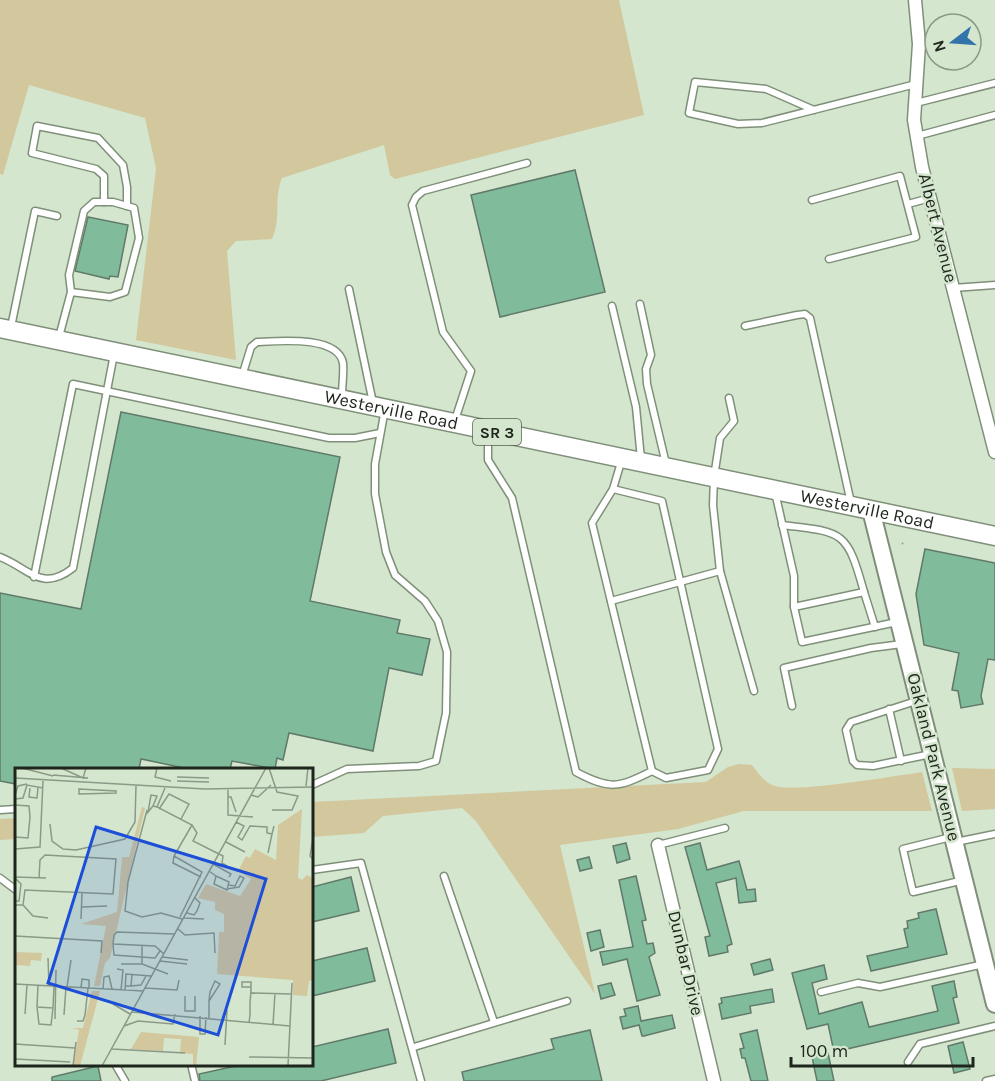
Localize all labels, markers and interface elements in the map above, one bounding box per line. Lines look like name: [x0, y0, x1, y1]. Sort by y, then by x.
north arrow: [923, 12, 983, 72]
text: N: [928, 38, 950, 55]
street label: Albert Avenue: [914, 171, 962, 285]
street label: Westerville Road: [323, 385, 461, 435]
road number: SR 3: [473, 419, 521, 445]
street label: Westerville Road: [798, 485, 936, 534]
street label: Oakland Park Avenue: [902, 671, 966, 843]
inset map: [15, 768, 314, 1066]
street label: Dunbar Drive: [663, 908, 709, 1018]
scale bar: [791, 1030, 972, 1068]
text: 100 m: [800, 1040, 848, 1062]

